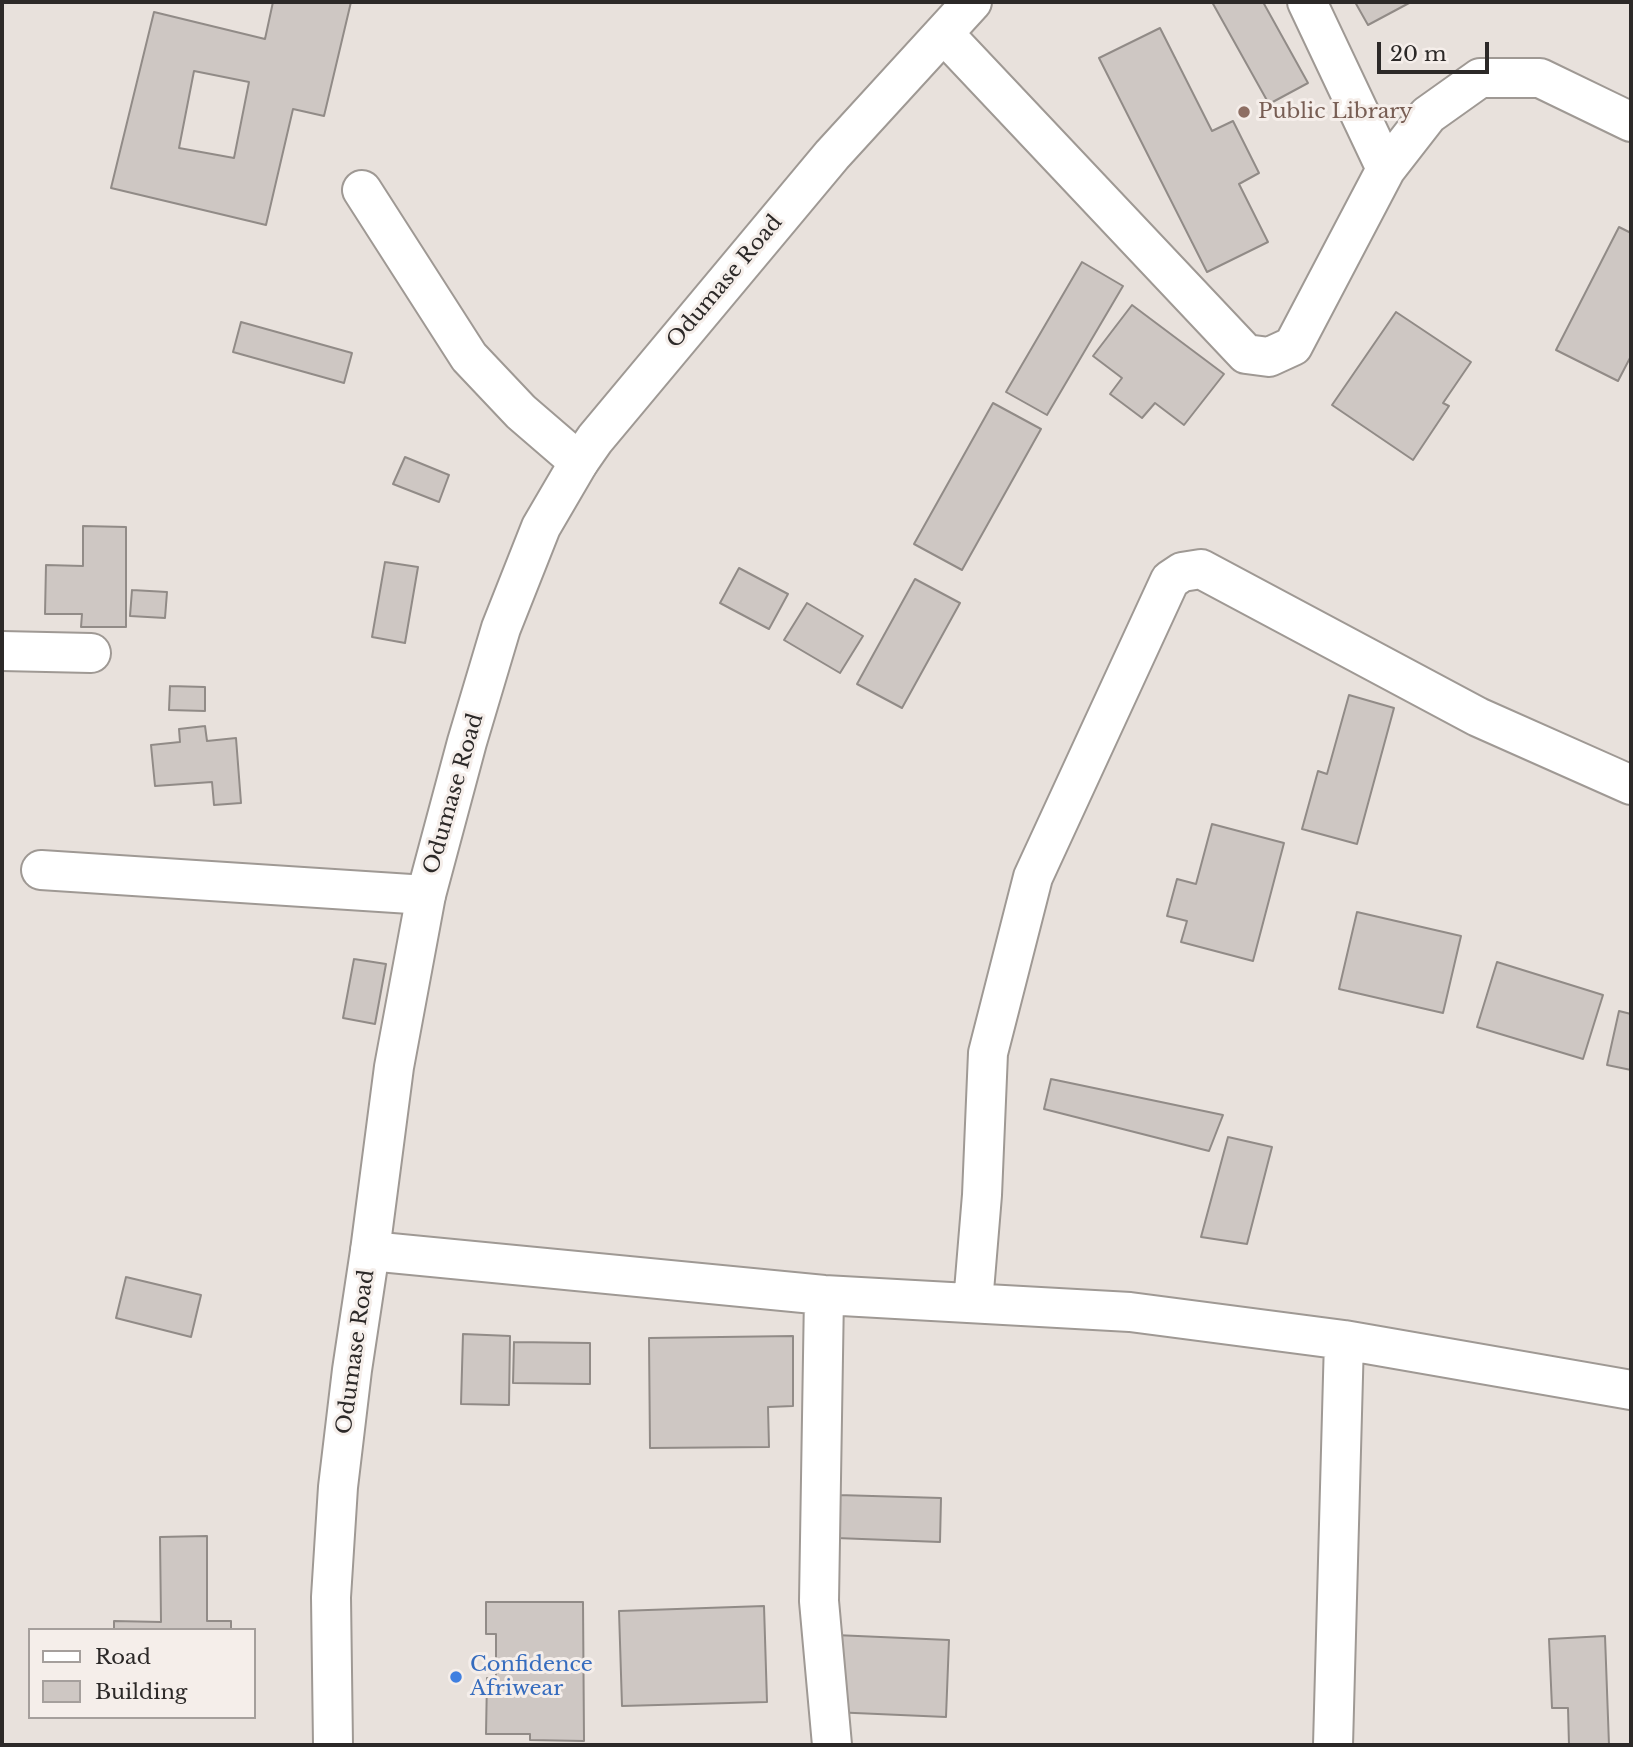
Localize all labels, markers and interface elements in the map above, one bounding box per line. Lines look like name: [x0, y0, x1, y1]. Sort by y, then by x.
scale bar: [1381, 28, 1493, 72]
text: 20 m: [1390, 41, 1447, 67]
place label: Public Library: [1258, 99, 1413, 125]
marker: Public Library: [1236, 104, 1252, 120]
street label: Odumase Road: [662, 210, 788, 354]
street label: Odumase Road: [419, 711, 489, 877]
street label: Odumase Road: [332, 1268, 380, 1436]
legend: [28, 1628, 256, 1719]
text: Road: [95, 1644, 151, 1670]
place label: Confidence Afriwear: [470, 1652, 593, 1702]
marker: Confidence Afriwear: [448, 1669, 464, 1685]
text: Building: [95, 1679, 187, 1705]

